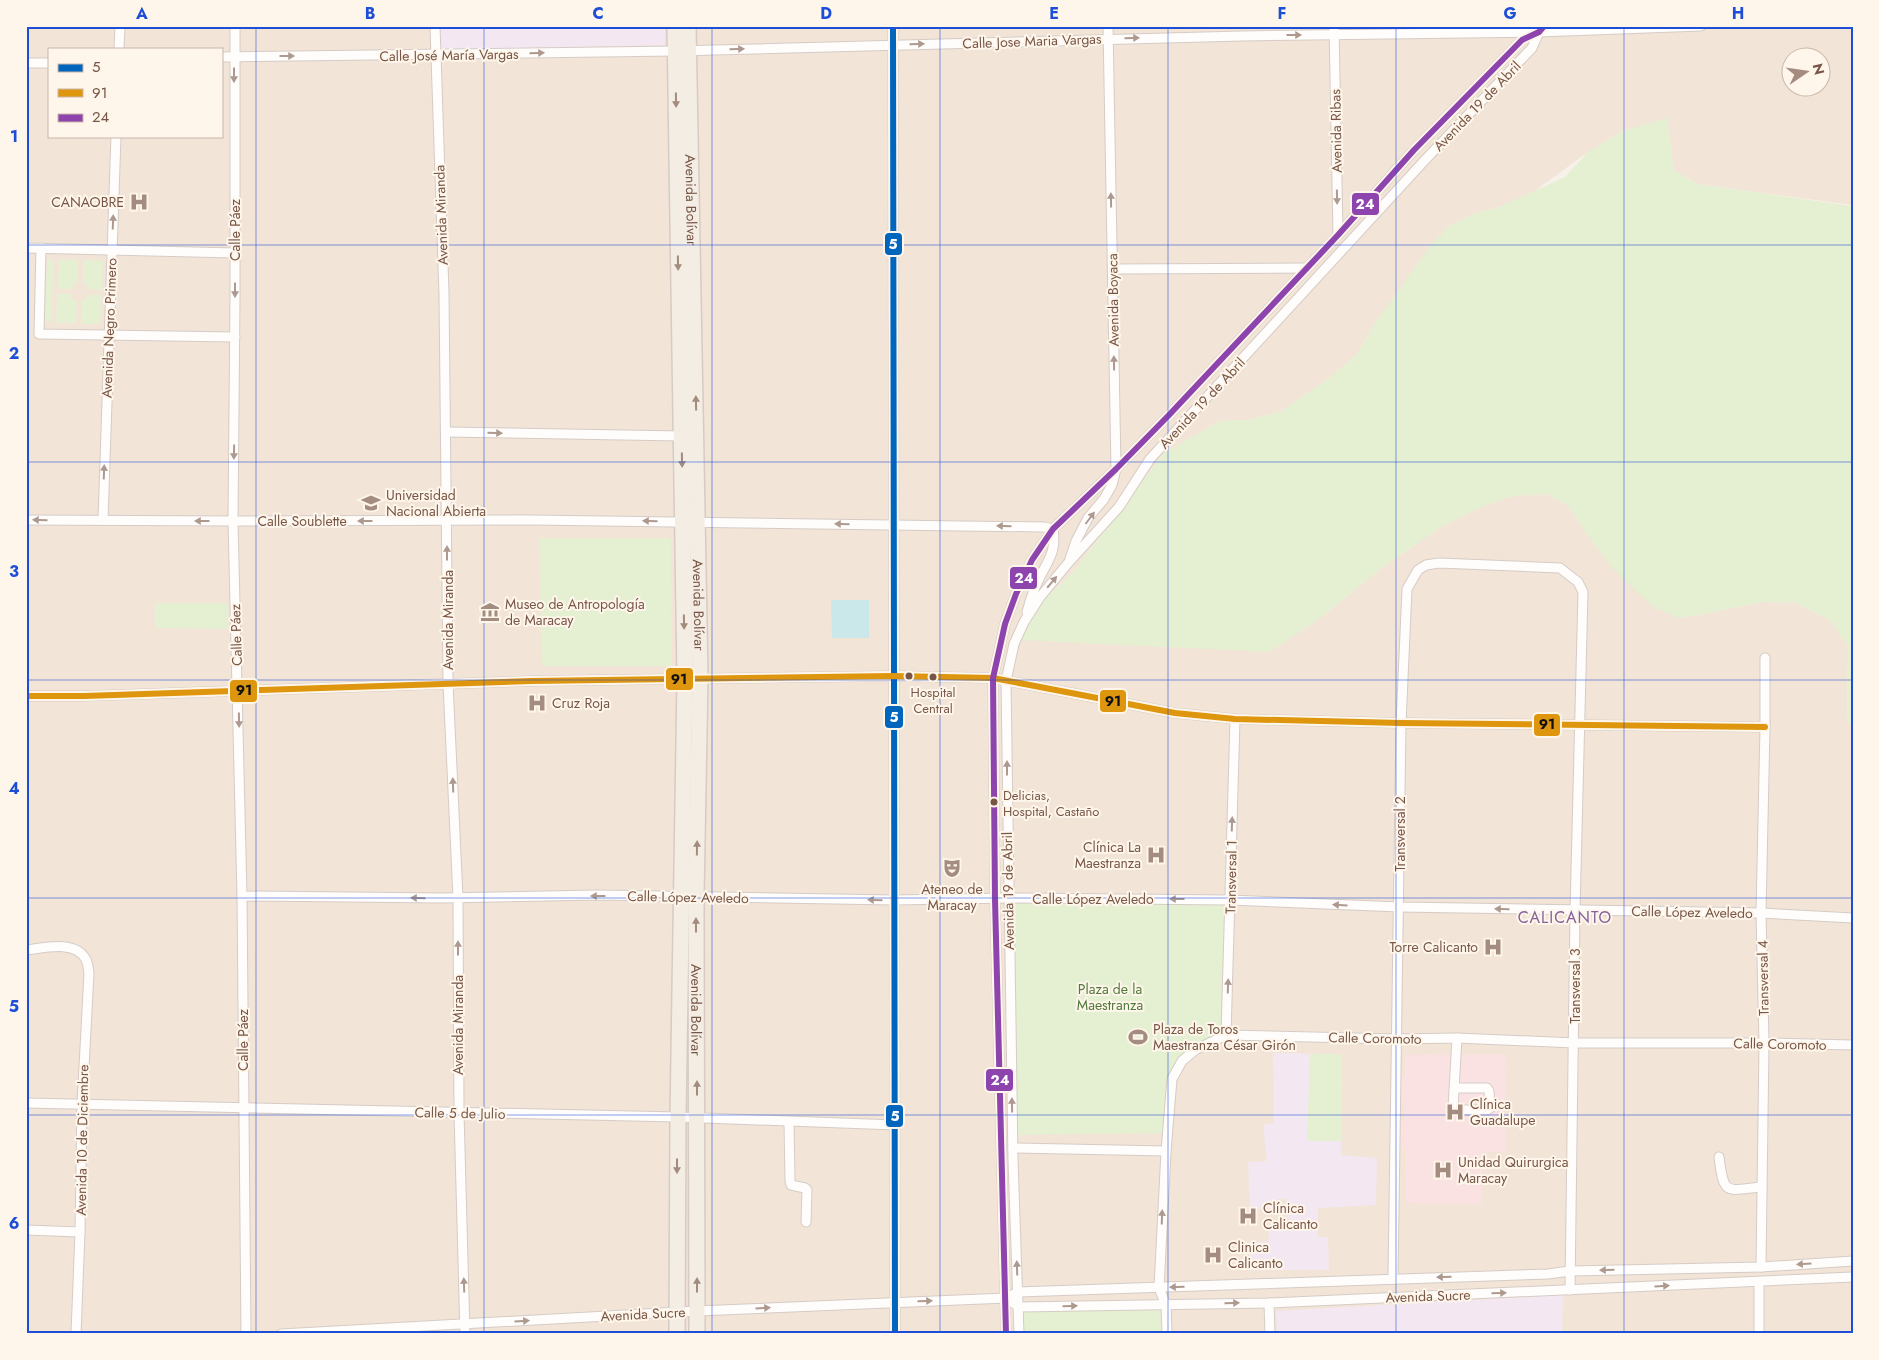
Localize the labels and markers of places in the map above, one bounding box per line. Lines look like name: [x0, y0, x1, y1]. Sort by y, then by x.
hospital icon: CANAOBRE: [128, 191, 150, 213]
place label: CANAOBRE: [51, 192, 124, 212]
place label: Universidad Nacional Abierta: [386, 485, 486, 521]
school or university icon: Universidad Nacional Abierta: [360, 492, 382, 514]
place label: Museo de Antropología de Maracay: [505, 594, 645, 630]
museum icon: Museo de Antropología de Maracay: [479, 601, 501, 623]
unlabelled marker: [904, 671, 914, 681]
marker: Hospital Central: [928, 672, 938, 682]
place label: Hospital Central: [911, 683, 955, 718]
hospital icon: Cruz Roja: [526, 692, 548, 714]
place label: Cruz Roja: [552, 693, 610, 713]
place label: Delicias, Hospital, Castaño: [1003, 786, 1099, 821]
marker: Delicias, Hospital, Castaño: [989, 797, 999, 807]
place label: Clínica La Maestranza: [1075, 837, 1141, 873]
hospital icon: Clínica La Maestranza: [1145, 844, 1167, 866]
theatre icon: Ateneo de Maracay: [941, 857, 963, 879]
place label: Ateneo de Maracay: [921, 879, 983, 915]
hospital icon: Torre Calicanto: [1482, 936, 1504, 958]
place label: Torre Calicanto: [1389, 937, 1478, 957]
place label: Plaza de Toros Maestranza César Girón: [1153, 1019, 1296, 1055]
sports icon: Plaza de Toros Maestranza César Girón: [1127, 1026, 1149, 1048]
place label: Clínica Guadalupe: [1470, 1094, 1535, 1130]
hospital icon: Clínica Guadalupe: [1444, 1101, 1466, 1123]
place label: Unidad Quirurgica Maracay: [1458, 1152, 1569, 1188]
hospital icon: Unidad Quirurgica Maracay: [1432, 1159, 1454, 1181]
place label: Clínica Calicanto: [1263, 1198, 1318, 1234]
hospital icon: Clínica Calicanto: [1237, 1205, 1259, 1227]
place label: Clinica Calicanto: [1228, 1237, 1283, 1273]
hospital icon: Clinica Calicanto: [1202, 1244, 1224, 1266]

